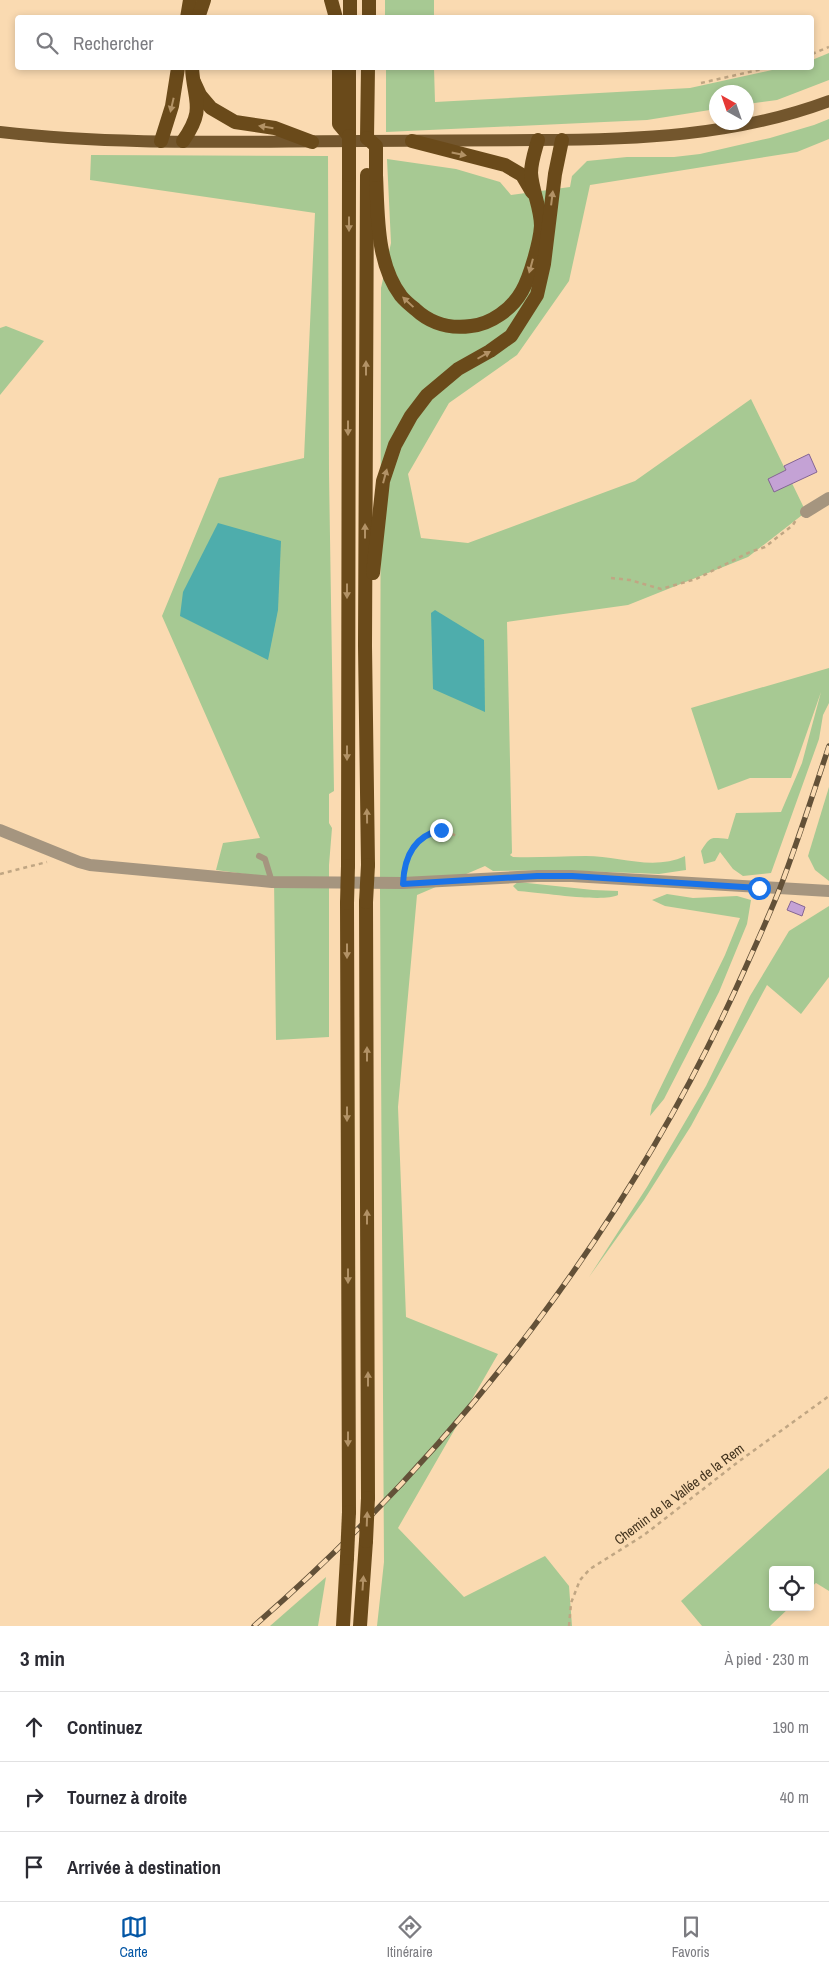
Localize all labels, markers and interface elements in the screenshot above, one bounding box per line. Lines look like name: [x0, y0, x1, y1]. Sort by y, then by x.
search box: [15, 15, 814, 70]
icon: search: [33, 29, 61, 57]
text: Rechercher: [73, 30, 154, 56]
north arrow: [709, 85, 754, 130]
one-way arrow: [168, 97, 176, 112]
one-way arrow: [258, 122, 274, 130]
one-way arrow: [452, 150, 467, 158]
one-way arrow: [548, 190, 556, 206]
one-way arrow: [345, 216, 353, 232]
one-way arrow: [527, 258, 535, 273]
one-way arrow: [402, 296, 414, 308]
one-way arrow: [477, 350, 490, 359]
one-way arrow: [362, 360, 370, 376]
one-way arrow: [344, 421, 352, 437]
one-way arrow: [382, 469, 390, 484]
one-way arrow: [361, 523, 369, 539]
one-way arrow: [343, 583, 351, 599]
one-way arrow: [343, 746, 351, 762]
one-way arrow: [363, 808, 371, 824]
route end: [430, 819, 453, 842]
route start: [748, 877, 771, 900]
one-way arrow: [343, 944, 351, 960]
one-way arrow: [363, 1046, 371, 1062]
one-way arrow: [343, 1106, 351, 1122]
one-way arrow: [363, 1209, 371, 1225]
one-way arrow: [344, 1269, 352, 1285]
one-way arrow: [364, 1371, 372, 1387]
one-way arrow: [344, 1431, 352, 1447]
street label: Chemin de la Vallée de la Rem: [610, 1439, 748, 1549]
one-way arrow: [363, 1511, 371, 1527]
map controls: [769, 1566, 814, 1611]
button: locate: [769, 1566, 814, 1611]
one-way arrow: [360, 1575, 368, 1591]
text: 3 min: [20, 1644, 65, 1673]
text: À pied · 230 m: [724, 1648, 809, 1670]
icon: ahead: [20, 1713, 48, 1741]
text: Continuez: [67, 1714, 142, 1740]
text: 190 m: [773, 1716, 809, 1738]
icon: right: [20, 1783, 48, 1811]
text: Tournez à droite: [67, 1784, 187, 1810]
text: 40 m: [780, 1786, 809, 1808]
icon: arrive: [20, 1853, 48, 1881]
text: Arrivée à destination: [67, 1854, 221, 1880]
tab: Carte: [120, 1913, 148, 1961]
tab: Itinéraire: [387, 1913, 433, 1961]
tab: Favoris: [672, 1913, 709, 1961]

